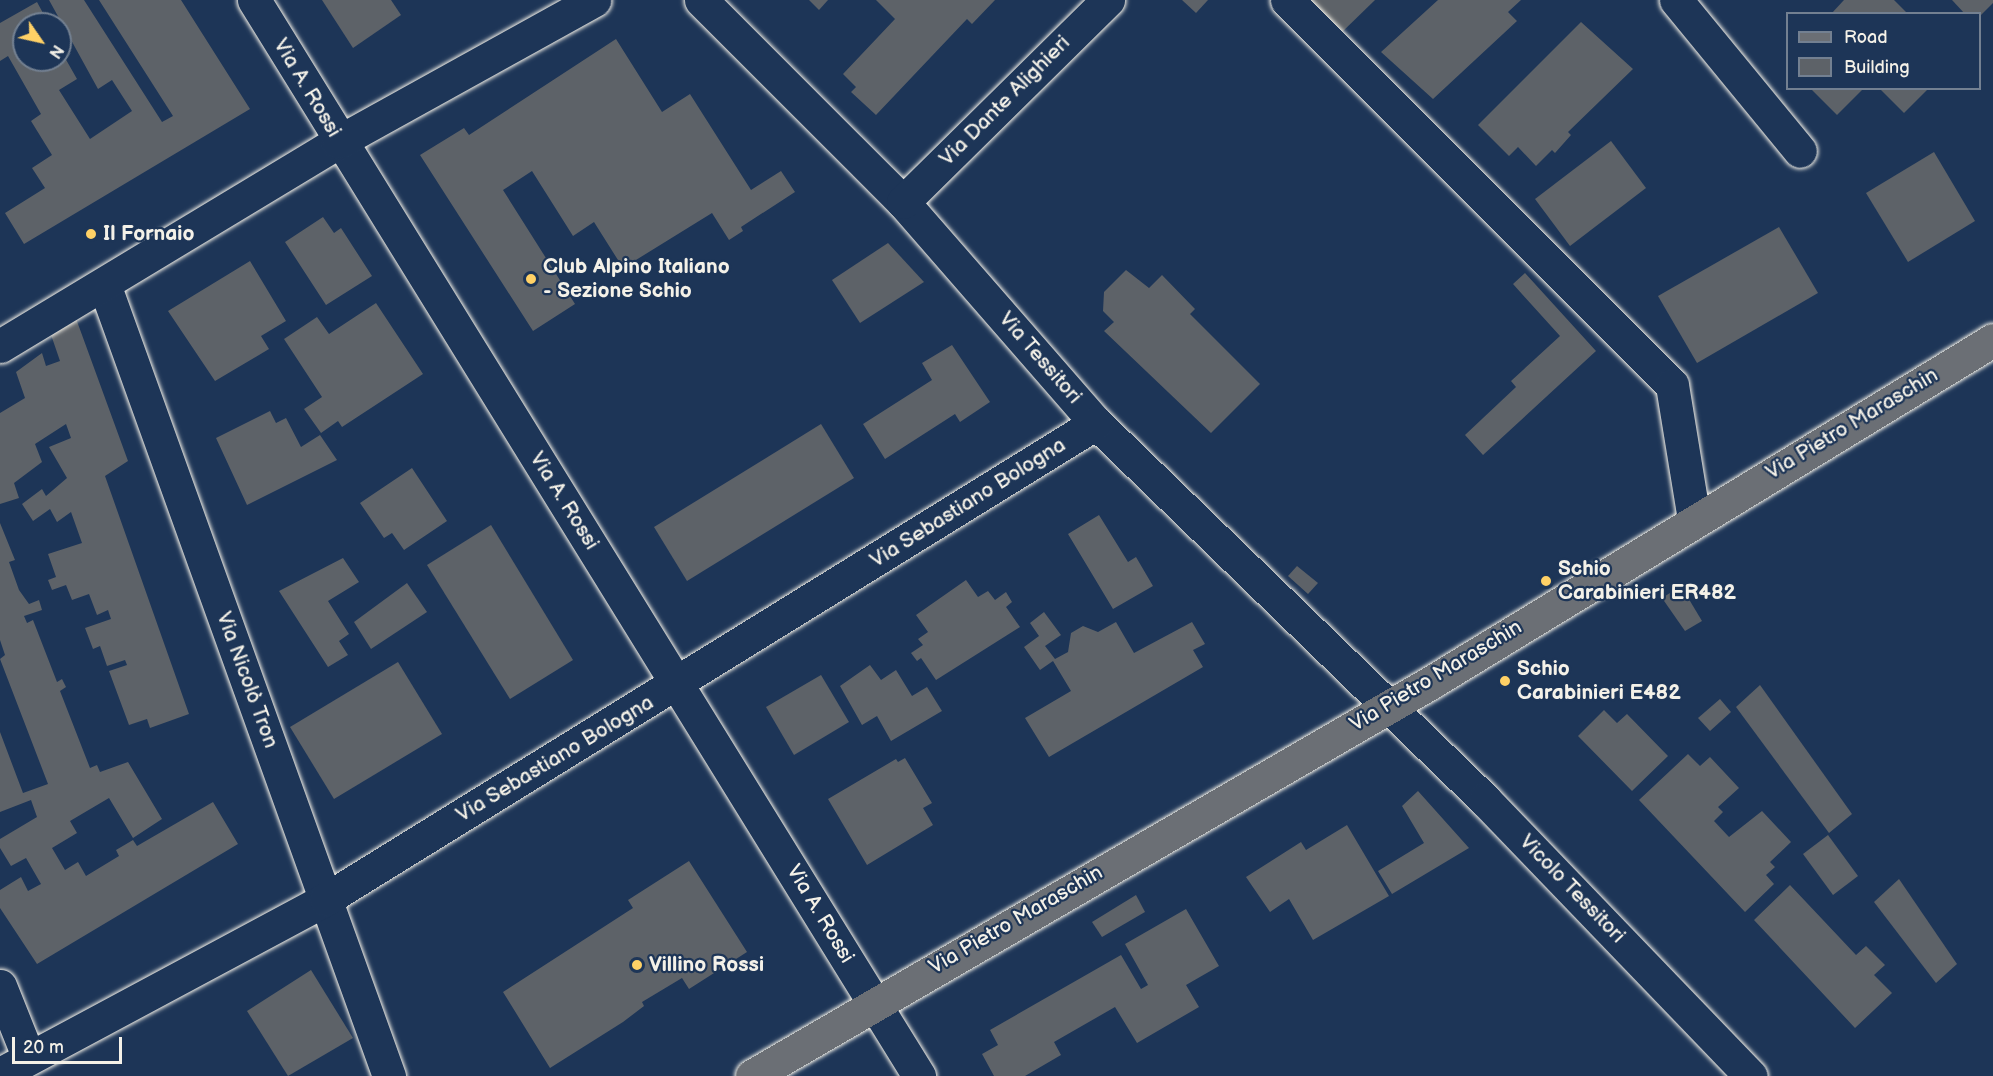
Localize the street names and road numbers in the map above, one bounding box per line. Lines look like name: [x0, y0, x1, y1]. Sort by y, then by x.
street label: Via Dante Alighieri: [935, 31, 1075, 171]
street label: Via A. Rossi: [268, 34, 346, 142]
street label: Via Tessitori: [993, 307, 1087, 409]
street label: Via Pietro Maraschin: [1761, 363, 1943, 485]
street label: Via Sebastiano Bologna: [865, 432, 1071, 574]
street label: Via A. Rossi: [524, 447, 604, 555]
street label: Via Nicolò Tron: [211, 608, 283, 752]
street label: Via Pietro Maraschin: [1345, 615, 1527, 737]
street label: Via Sebastiano Bologna: [452, 690, 658, 828]
street label: Vicolo Tessitori: [1514, 829, 1630, 949]
street label: Via A. Rossi: [781, 860, 859, 968]
street label: Via Pietro Maraschin: [925, 860, 1107, 980]

